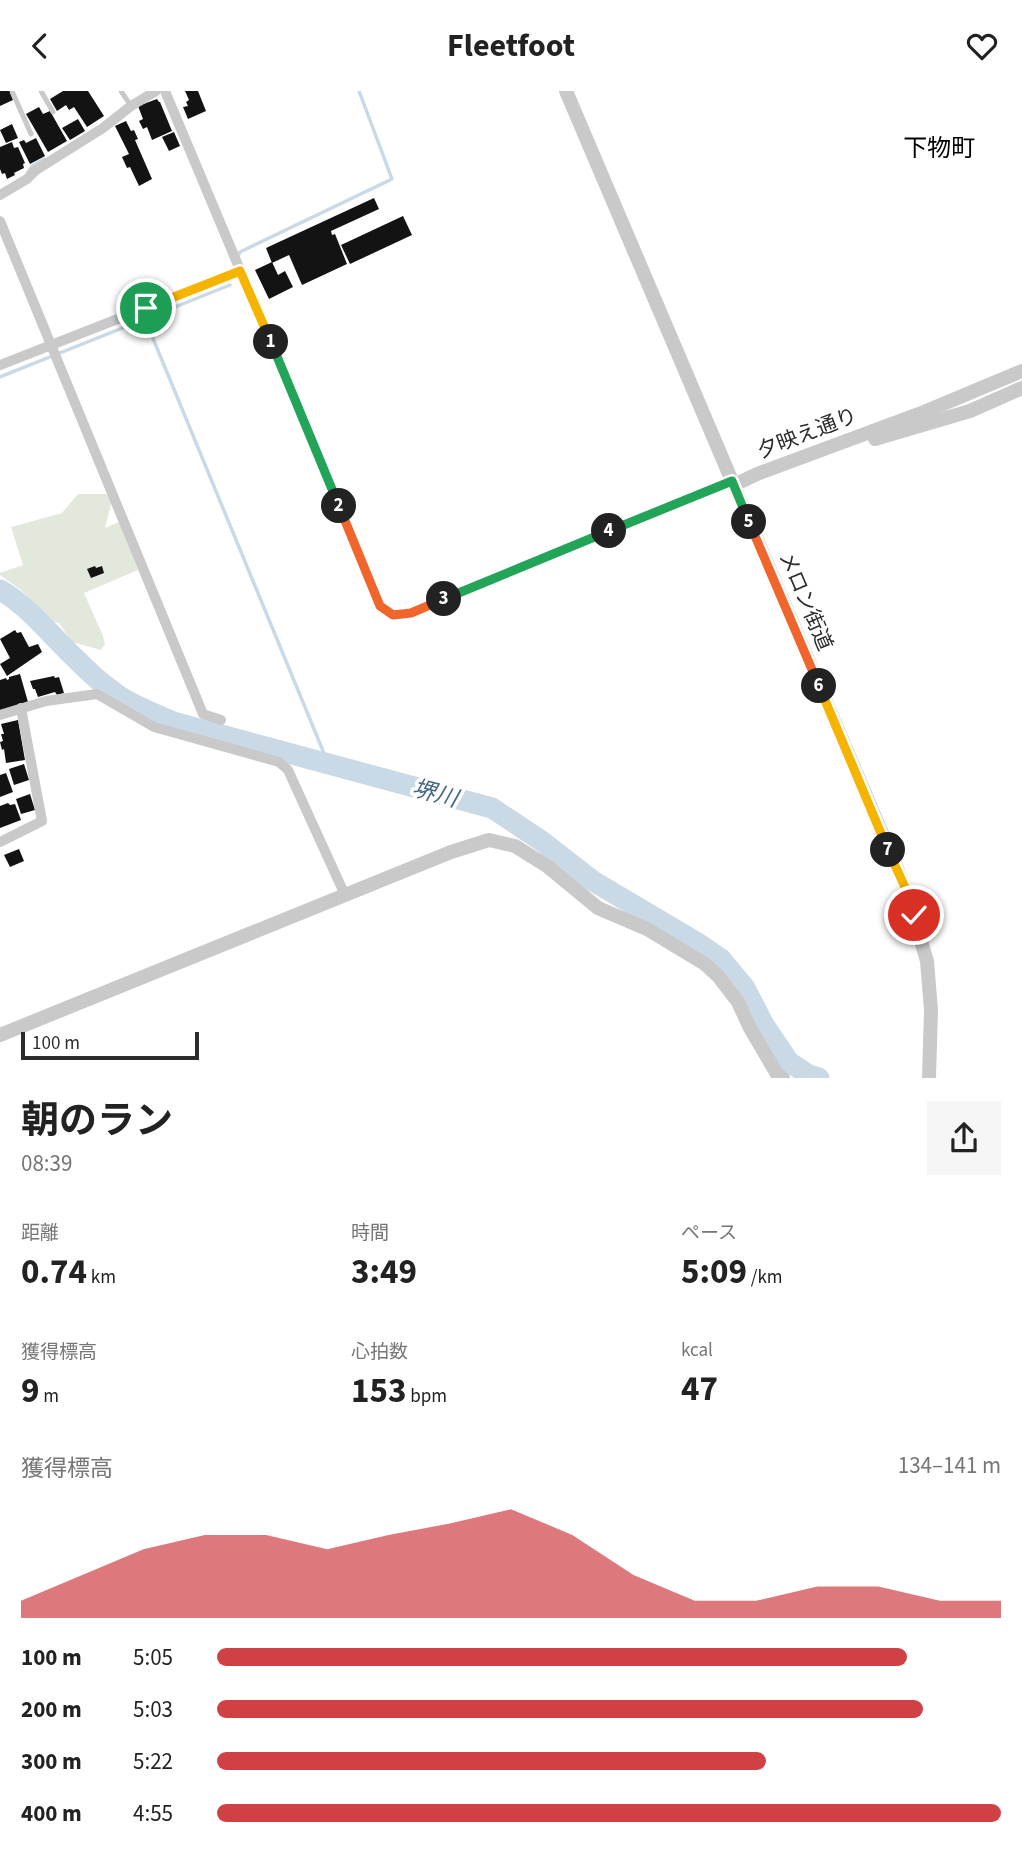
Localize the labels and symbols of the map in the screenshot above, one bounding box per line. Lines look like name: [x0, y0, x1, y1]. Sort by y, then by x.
district label: 下物町: [903, 131, 975, 166]
pin: [116, 278, 176, 338]
pin: 1: [254, 324, 288, 359]
street label: 夕映え通り: [753, 400, 861, 466]
pin: 2: [322, 489, 356, 523]
pin: 5: [732, 505, 766, 539]
pin: 4: [592, 513, 626, 549]
street label: メロン街道: [772, 547, 840, 655]
pin: 3: [426, 581, 462, 617]
pin: 6: [802, 669, 836, 703]
water label: 堺川: [408, 772, 464, 816]
pin: 7: [870, 833, 906, 867]
pin: [884, 885, 944, 945]
scale bar: [21, 1029, 200, 1061]

